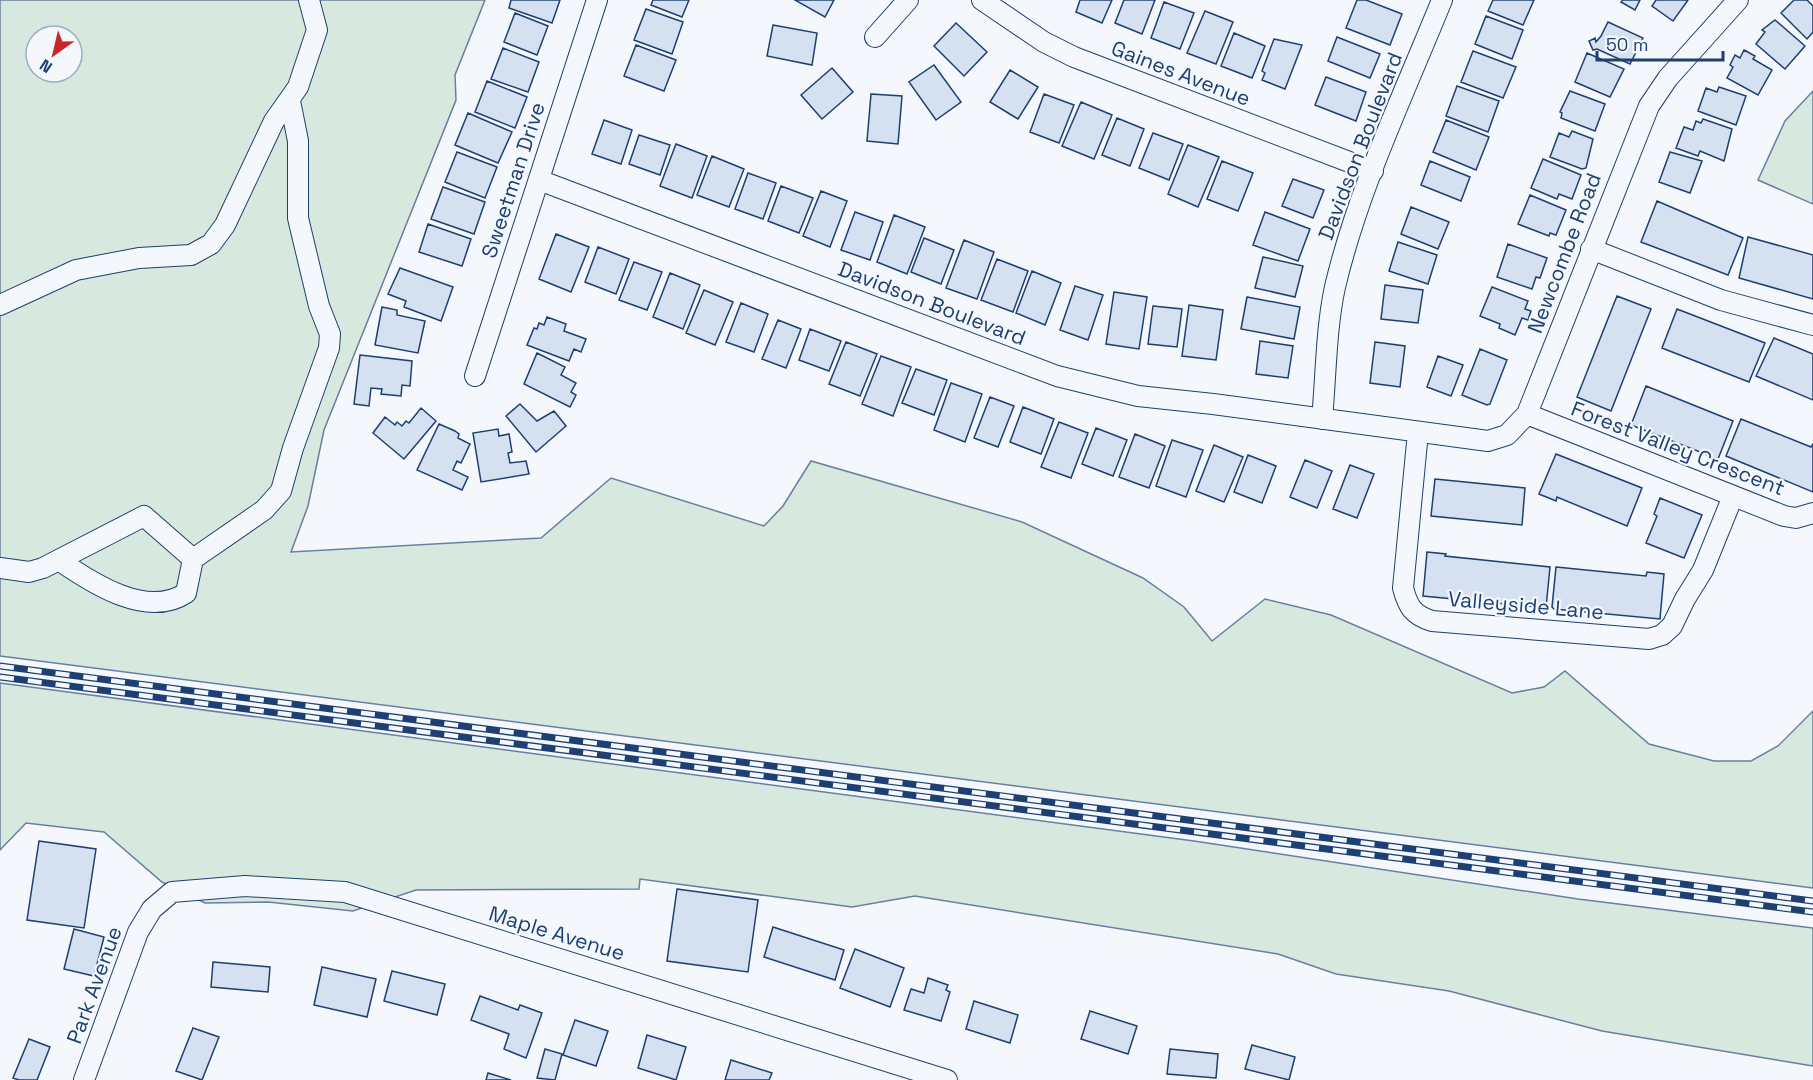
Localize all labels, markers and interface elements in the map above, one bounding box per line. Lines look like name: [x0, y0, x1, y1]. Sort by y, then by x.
north arrow: [24, 24, 84, 84]
scale bar: [1597, 24, 1723, 62]
text: 50 m: [1606, 33, 1648, 56]
street label: Gaines Avenue: [1108, 34, 1254, 112]
street label: Davidson Boulevard: [1312, 48, 1408, 244]
text: N: [36, 54, 56, 78]
street label: Sweetman Drive: [475, 99, 551, 261]
street label: Newcombe Road: [1521, 169, 1607, 337]
street label: Davidson Boulevard: [834, 255, 1030, 351]
street label: Forest Valley Crescent: [1567, 395, 1789, 501]
street label: Valleyside Lane: [1447, 585, 1605, 625]
street label: Maple Avenue: [486, 900, 628, 966]
street label: Park Avenue: [60, 923, 128, 1047]

